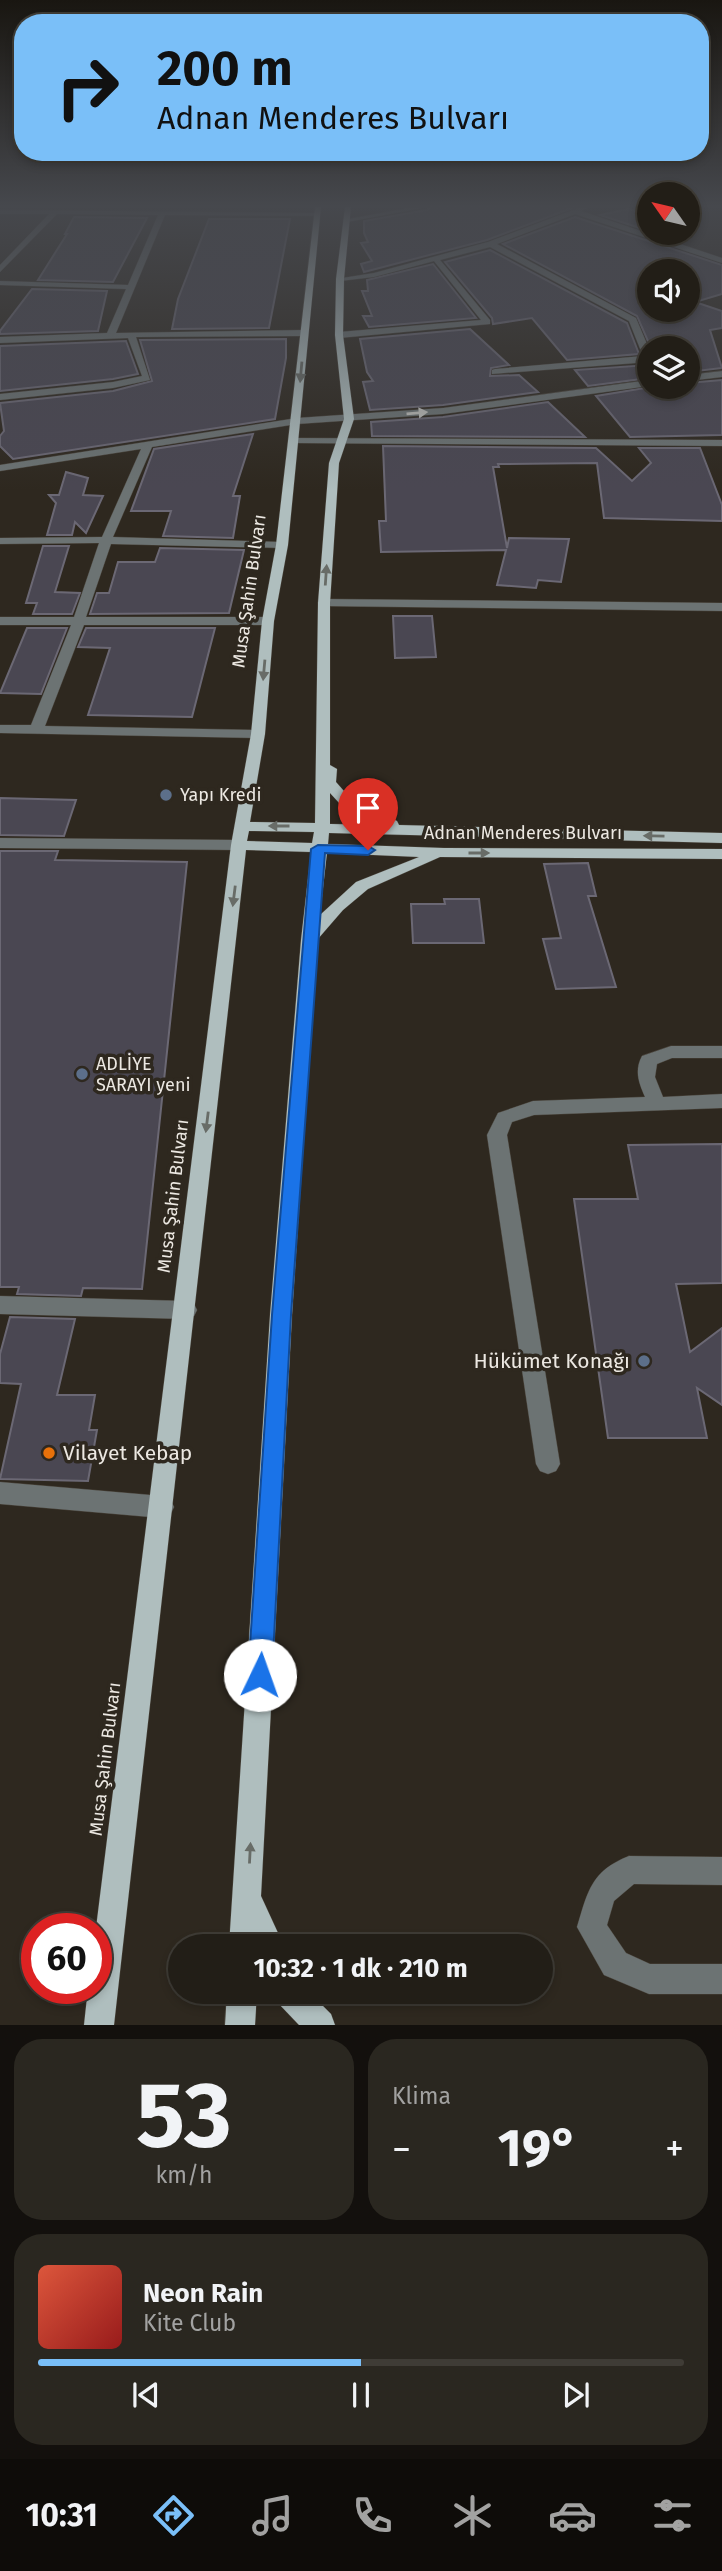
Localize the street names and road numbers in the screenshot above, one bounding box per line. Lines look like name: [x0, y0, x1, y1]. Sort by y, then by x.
street label: Musa Şahin Bulvarı: [227, 513, 271, 669]
street label: Adnan Menderes Bulvarı: [424, 822, 622, 844]
street label: Musa Şahin Bulvarı: [153, 1118, 193, 1274]
street label: Musa Şahin Bulvarı: [85, 1681, 125, 1837]

